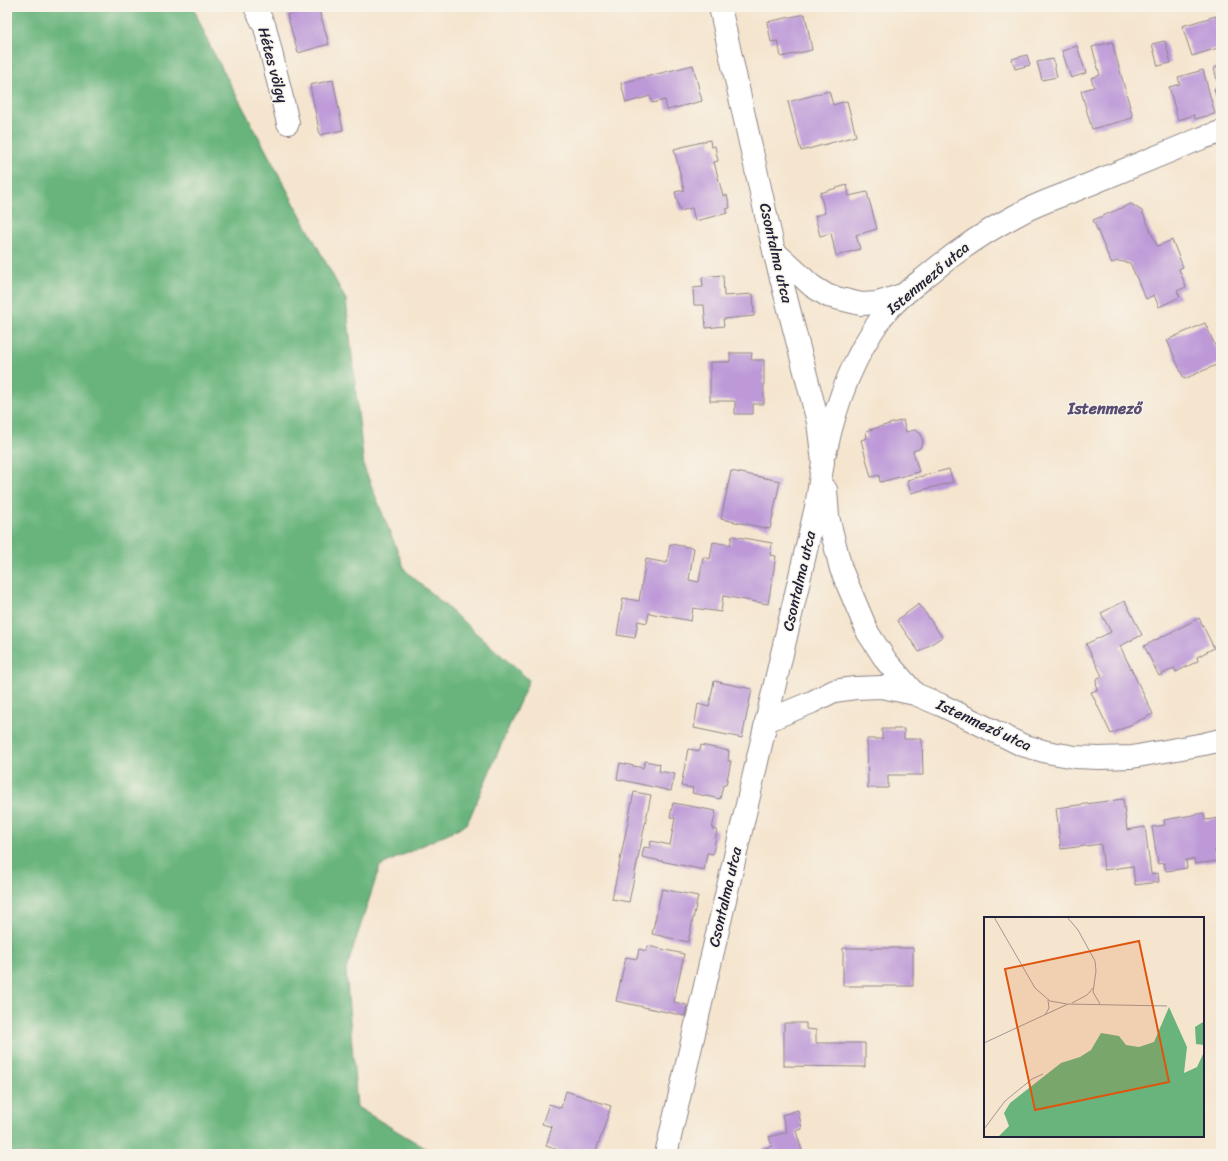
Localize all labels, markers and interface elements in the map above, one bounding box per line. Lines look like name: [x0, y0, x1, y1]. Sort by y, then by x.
street label: Hétes völgy: [250, 24, 296, 106]
street label: Csontalma utca: [752, 200, 800, 306]
street label: Istenmező utca: [880, 235, 976, 321]
district label: Istenmező: [1067, 394, 1144, 423]
street label: Csontalma utca: [775, 528, 823, 634]
street label: Istenmező utca: [931, 691, 1036, 759]
street label: Csontalma utca: [701, 844, 749, 950]
inset map: [984, 917, 1204, 1137]

